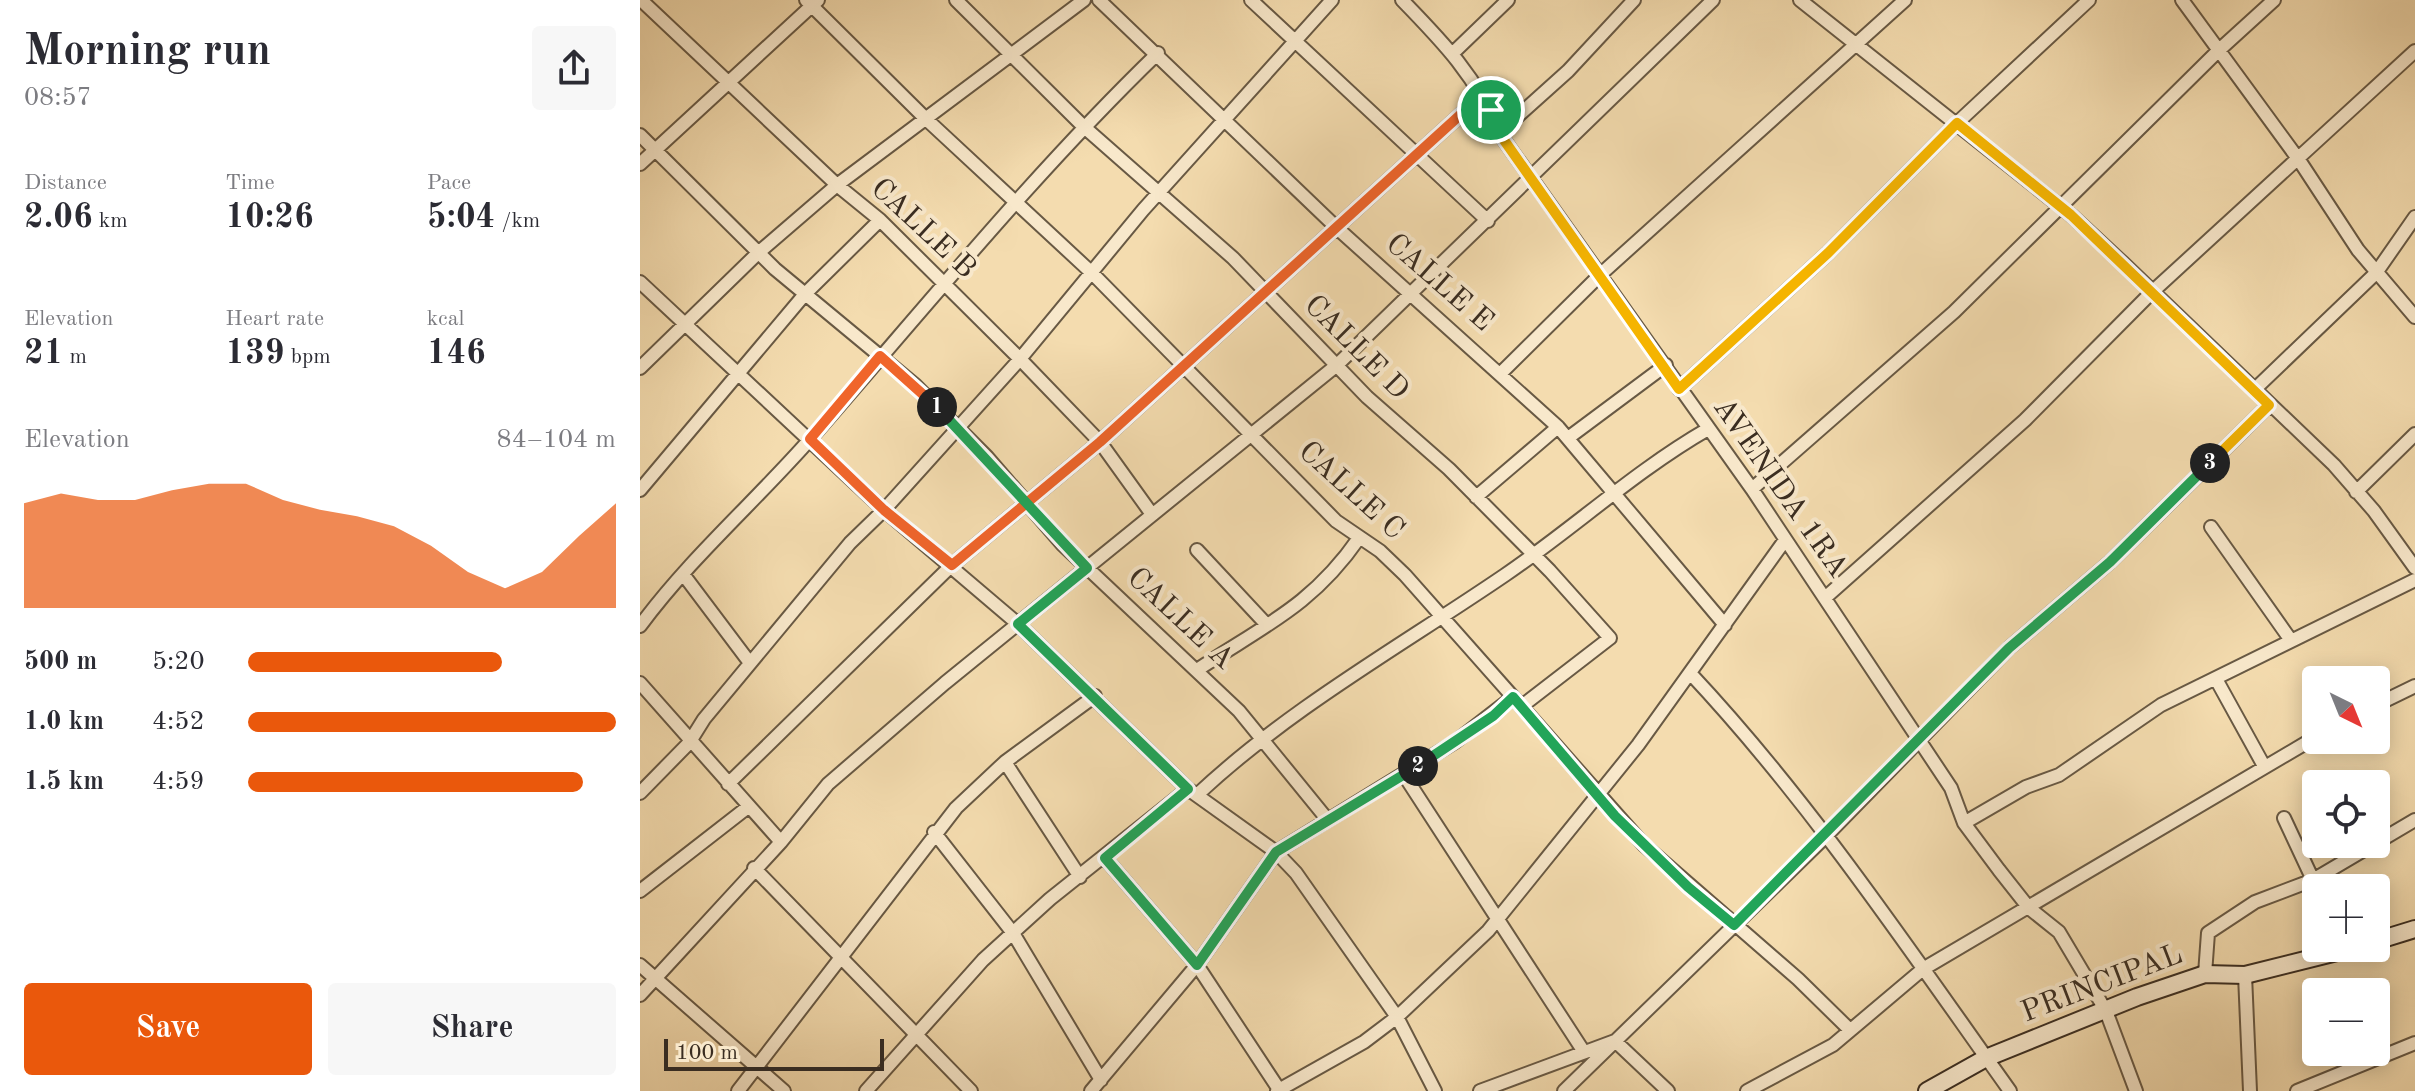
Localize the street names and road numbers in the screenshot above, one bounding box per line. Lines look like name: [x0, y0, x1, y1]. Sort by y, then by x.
street label: CALLE B: [865, 173, 981, 285]
street label: CALLE E: [1380, 229, 1498, 337]
street label: CALLE D: [1298, 290, 1414, 406]
street label: AVENIDA 1RA: [1707, 393, 1853, 583]
street label: CALLE C: [1292, 436, 1410, 546]
street label: CALLE A: [1121, 562, 1239, 676]
street label: PRINCIPAL: [2017, 940, 2187, 1028]

